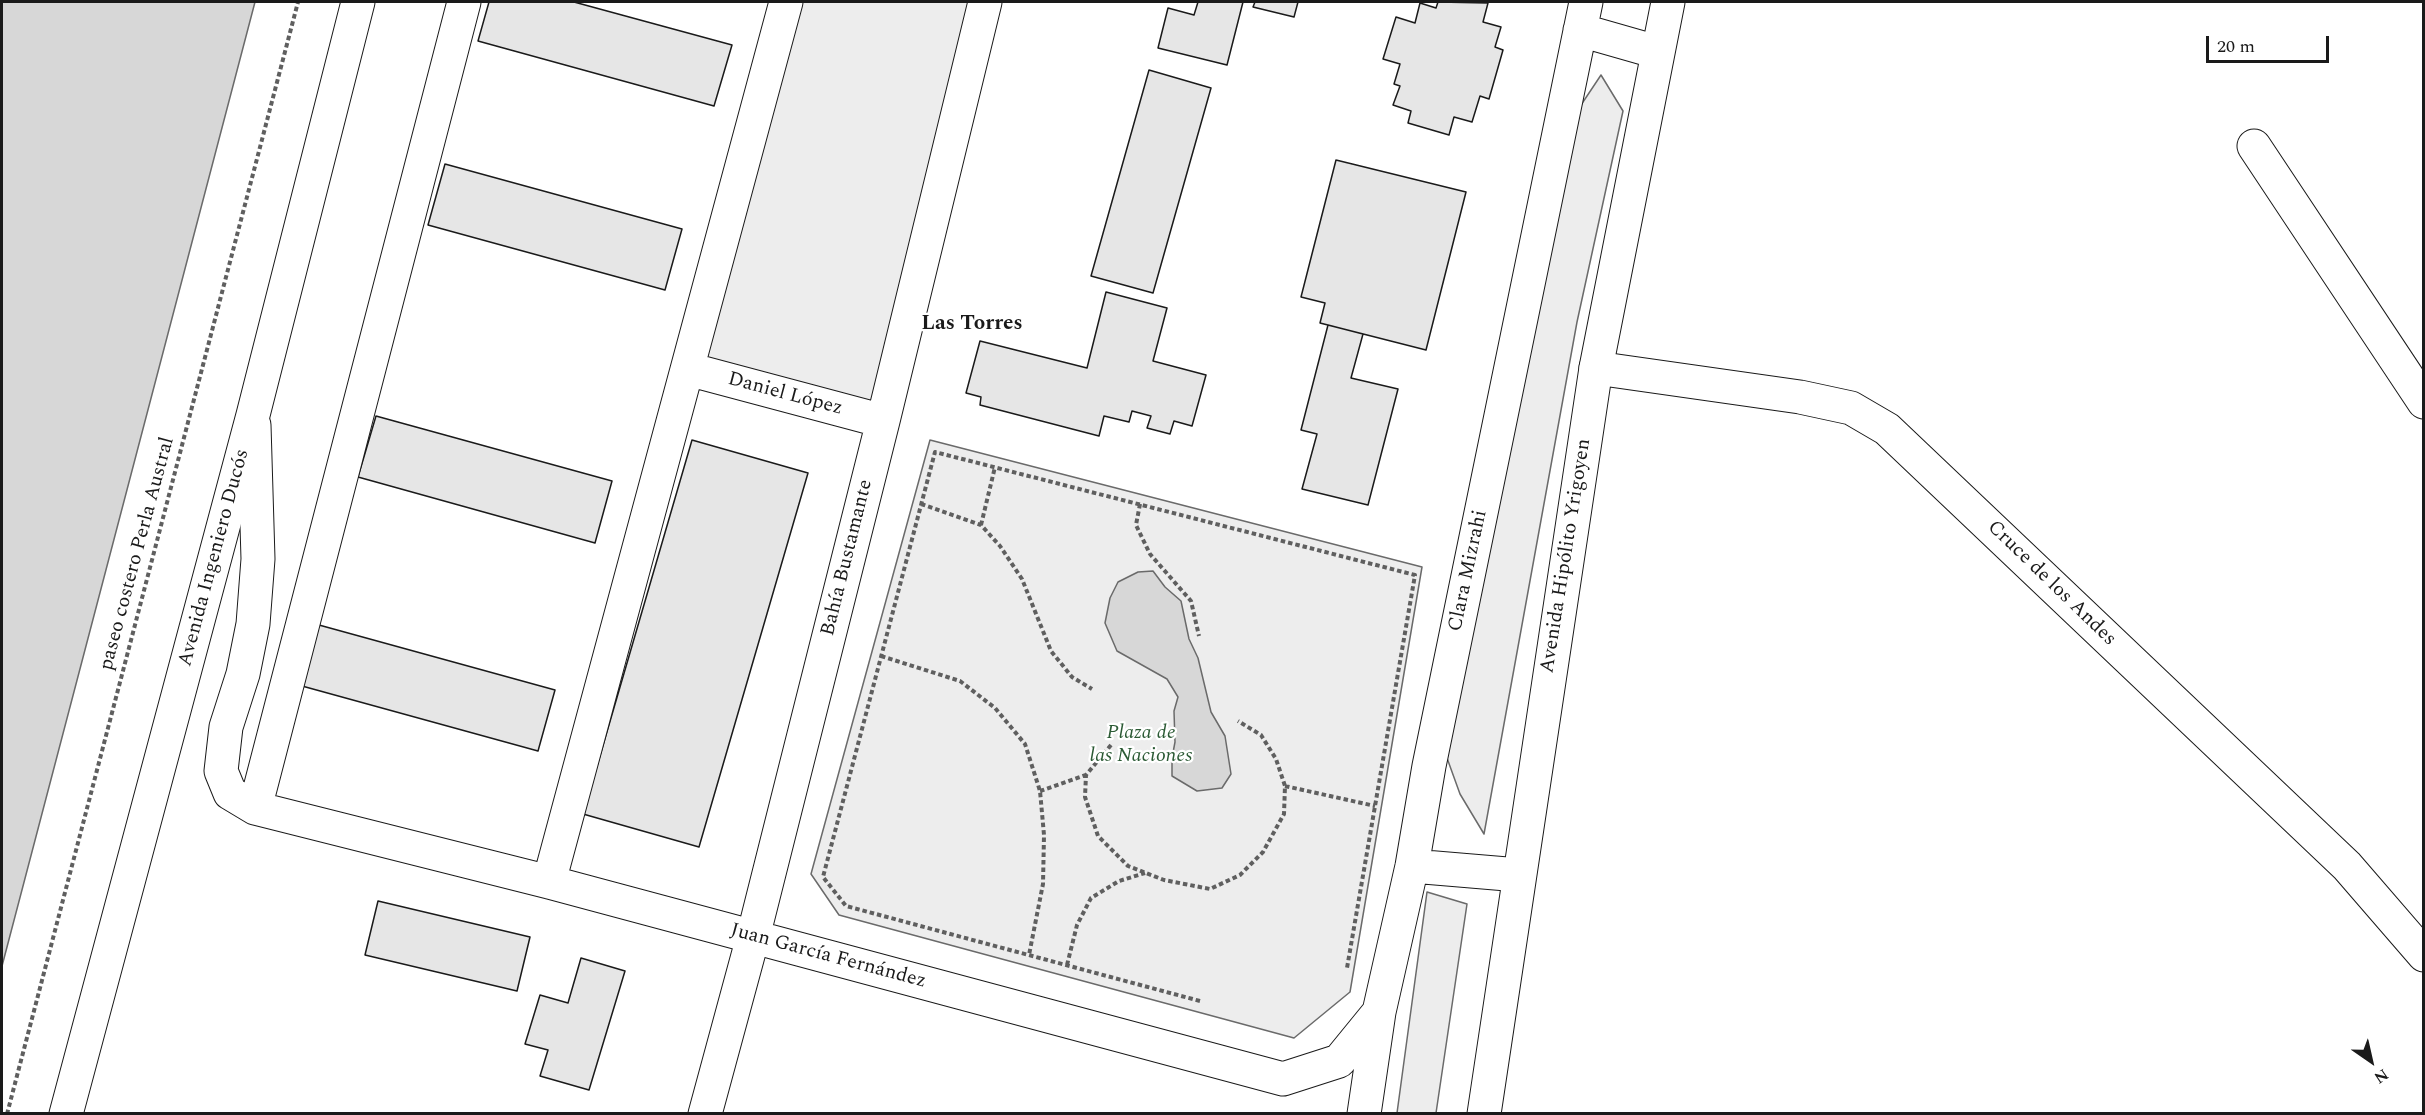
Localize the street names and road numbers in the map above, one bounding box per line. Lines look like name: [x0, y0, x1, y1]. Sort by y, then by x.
street label: Daniel López: [725, 368, 845, 422]
street label: paseo costero Perla Austral: [95, 435, 181, 673]
street label: Avenida Hipólito Yrigoyen: [1537, 437, 1597, 675]
street label: Avenida Ingeniero Ducós: [174, 447, 256, 669]
street label: Bahía Bustamante: [817, 477, 879, 639]
street label: Clara Mizrahi: [1444, 508, 1494, 634]
street label: Cruce de los Andes: [1981, 516, 2121, 652]
street label: Juan García Fernández: [727, 919, 929, 995]

